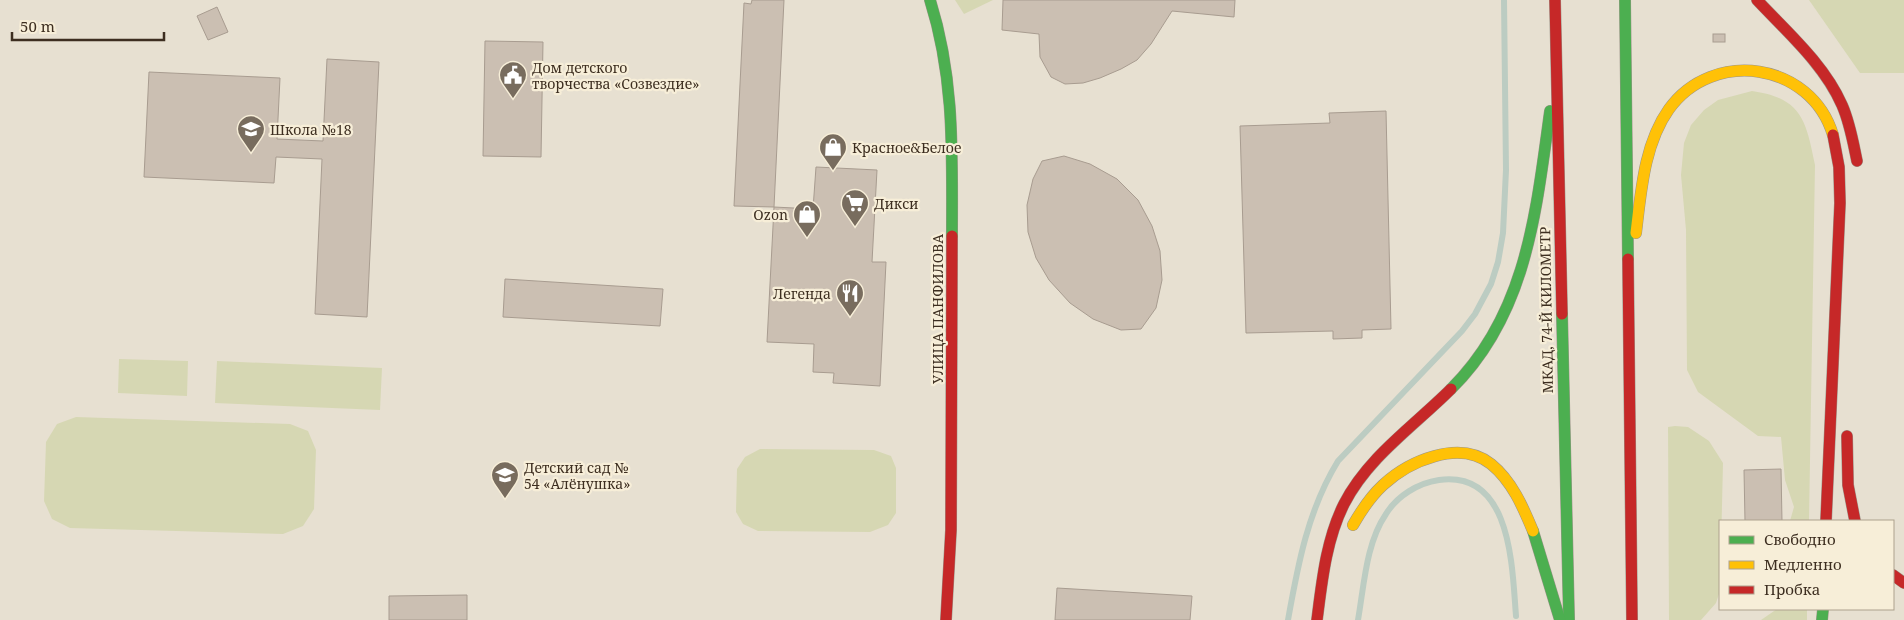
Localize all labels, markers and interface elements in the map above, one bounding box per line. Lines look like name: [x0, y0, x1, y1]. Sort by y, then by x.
scale bar: [12, 10, 165, 42]
text: 50 m: [20, 16, 55, 36]
place label: Дом детского творчества «Созвездие»: [532, 58, 699, 93]
public building icon: Дом детского творчества «Созвездие»: [498, 60, 528, 99]
school or university icon: Школа №18: [236, 114, 266, 153]
place label: Школа №18: [270, 120, 352, 139]
shop icon: Красное&Белое: [818, 132, 848, 171]
place label: Красное&Белое: [852, 138, 961, 157]
supermarket icon: Дикси: [840, 188, 870, 227]
place label: Дикси: [874, 194, 918, 213]
shop icon: Ozon: [792, 199, 822, 238]
place label: Ozon: [753, 205, 788, 224]
street label: МКАД, 74-Й КИЛОМЕТР: [1535, 226, 1557, 394]
street label: УЛИЦА ПАНФИЛОВА: [928, 234, 947, 384]
restaurant icon: Легенда: [835, 278, 865, 317]
place label: Легенда: [773, 284, 831, 303]
place label: Детский сад № 54 «Алёнушка»: [524, 458, 630, 493]
school or university icon: Детский сад № 54 «Алёнушка»: [490, 460, 520, 499]
legend: [1719, 520, 1894, 610]
text: Свободно: [1764, 529, 1836, 549]
text: Медленно: [1764, 554, 1842, 574]
text: Пробка: [1764, 579, 1820, 599]

